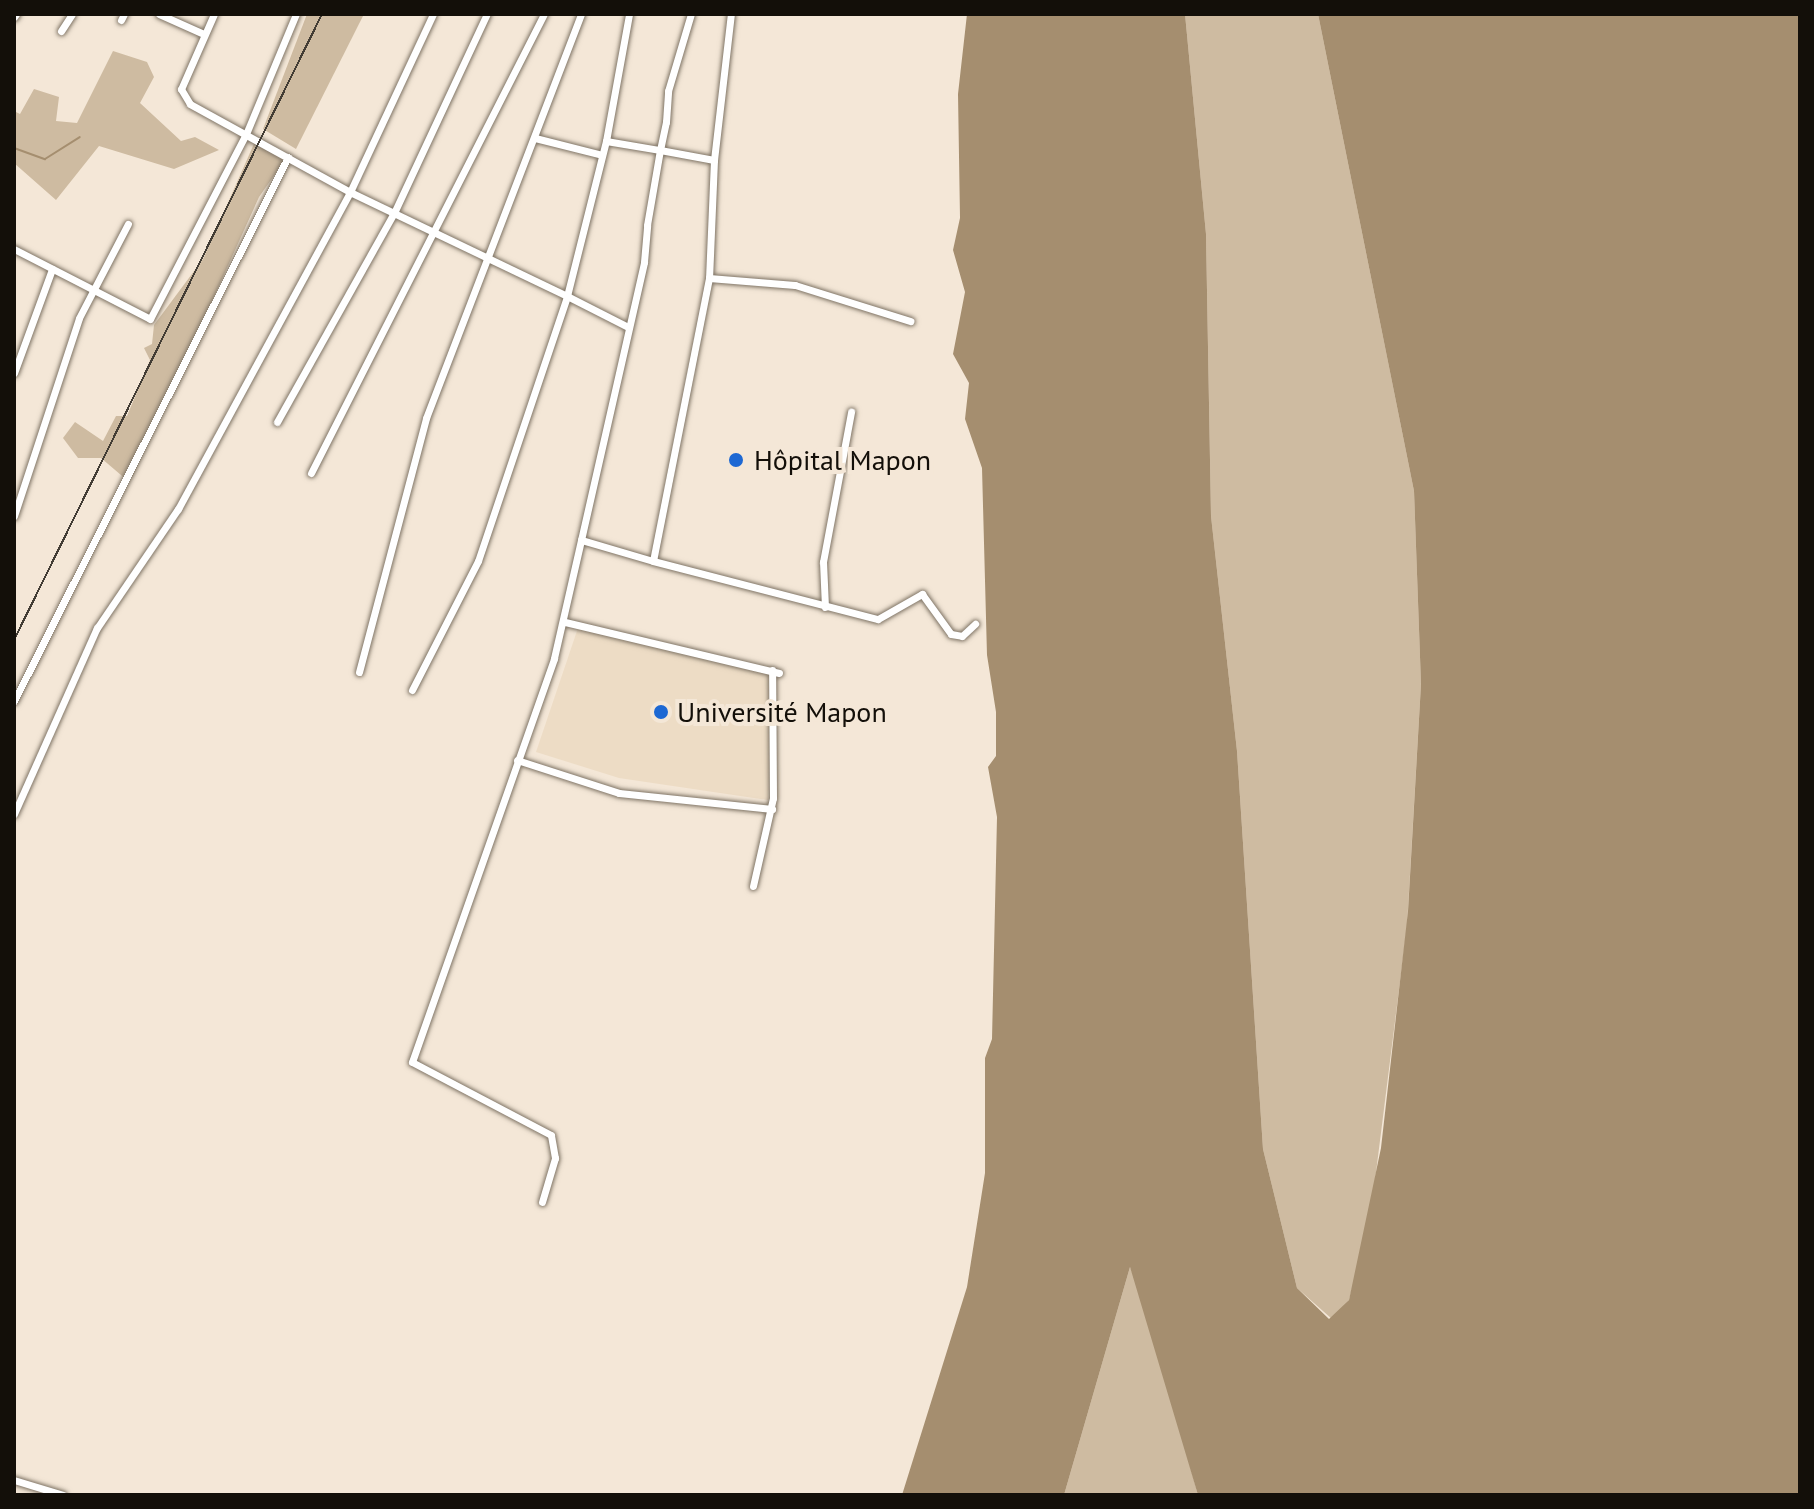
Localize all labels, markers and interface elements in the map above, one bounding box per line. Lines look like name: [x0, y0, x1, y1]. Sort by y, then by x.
place label: Hôpital Mapon: [754, 443, 931, 477]
marker: Hôpital Mapon: [725, 449, 747, 471]
place label: Université Mapon: [677, 695, 887, 729]
marker: Université Mapon: [652, 703, 670, 721]

